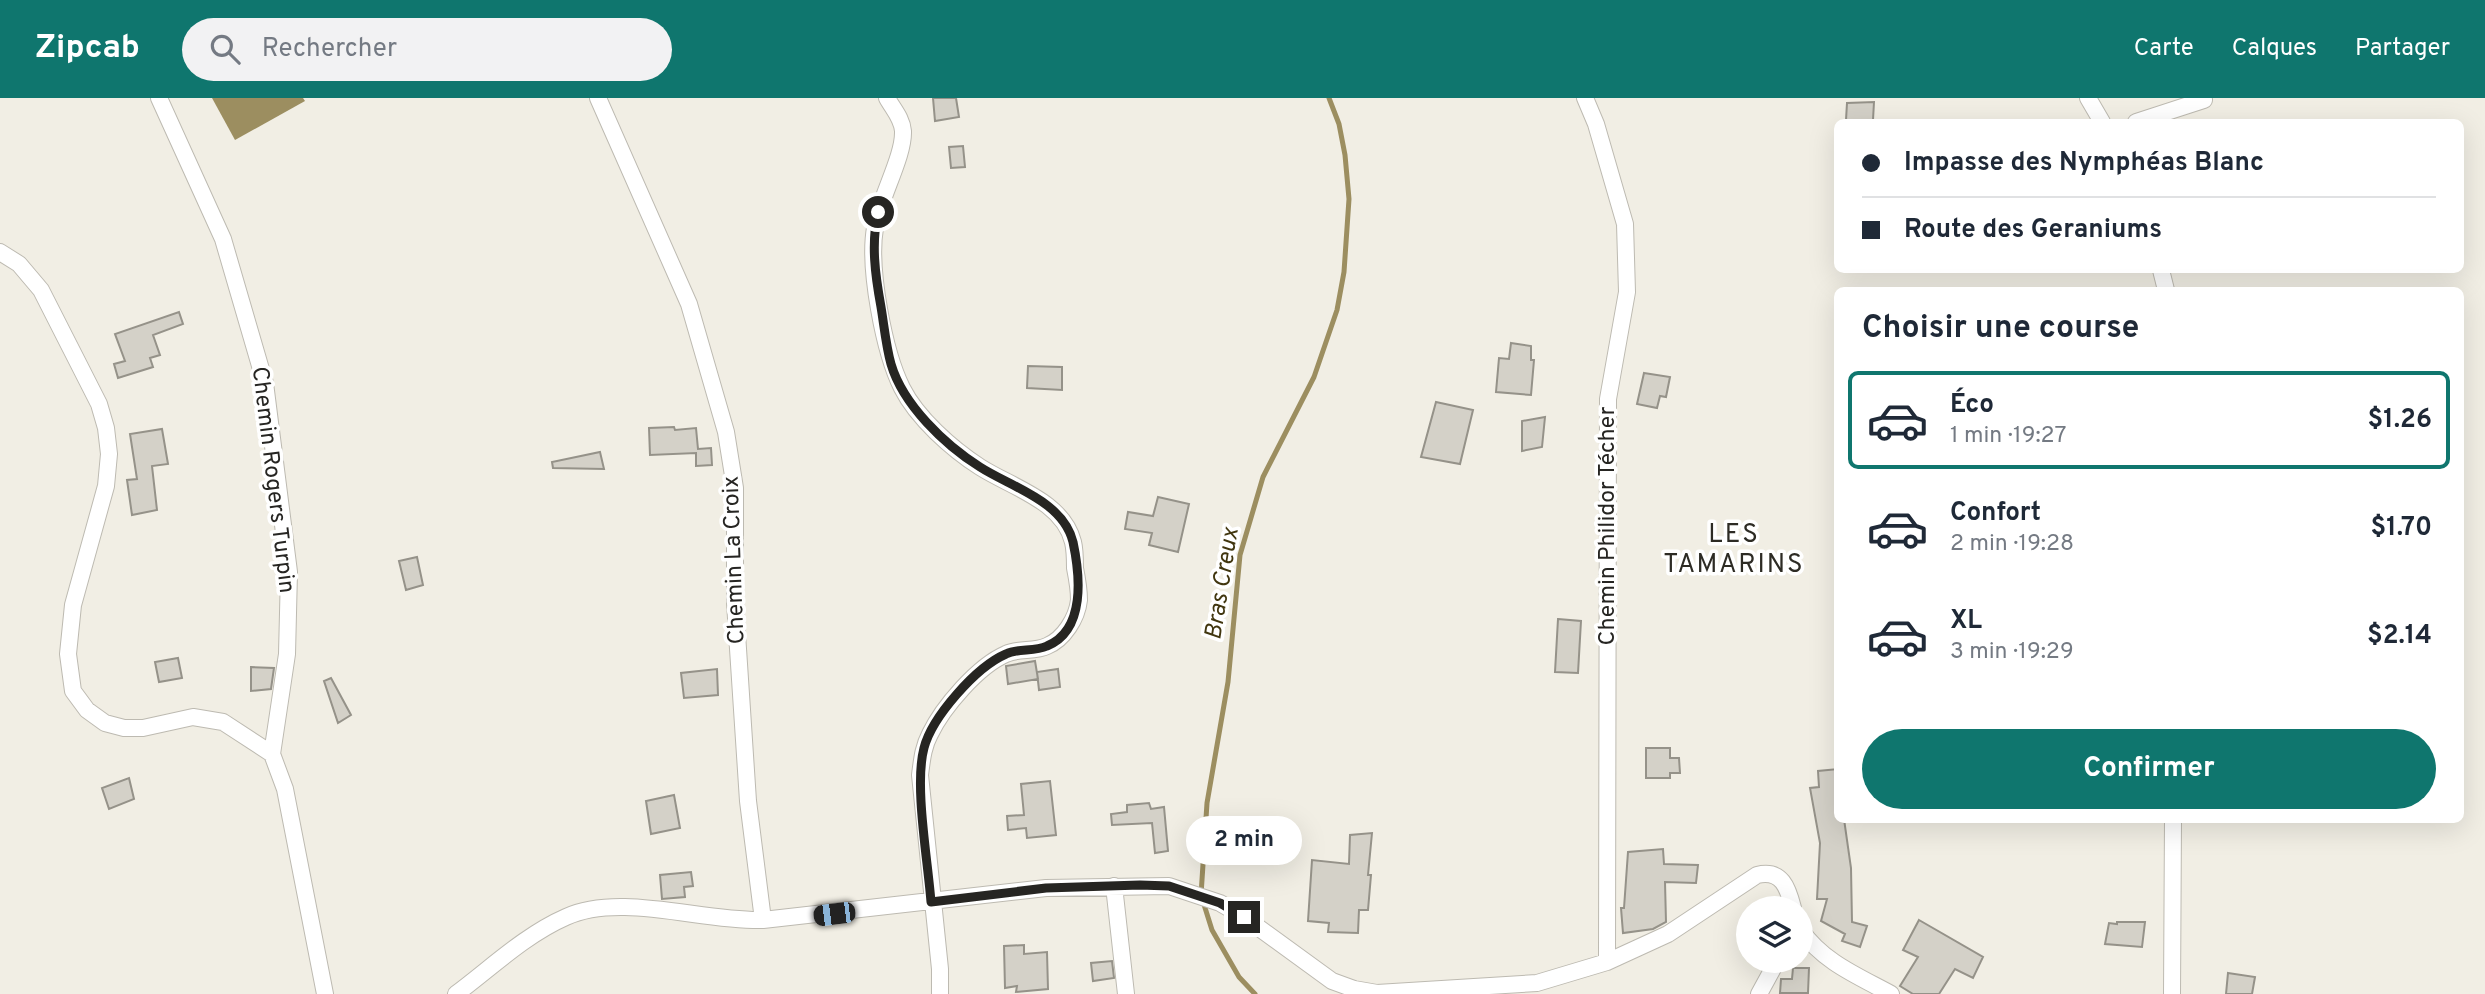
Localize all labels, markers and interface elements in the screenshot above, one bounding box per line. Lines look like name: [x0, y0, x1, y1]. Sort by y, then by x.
search box: [182, 18, 672, 81]
text: Zipcab: [35, 28, 140, 70]
icon: search: [206, 30, 244, 68]
text: Rechercher: [262, 33, 397, 66]
text: Carte: [2134, 34, 2194, 64]
text: Calques: [2232, 34, 2317, 64]
text: Partager: [2355, 34, 2450, 64]
text: Impasse des Nymphéas Blanc: [1904, 147, 2264, 180]
route start: [862, 196, 894, 228]
text: Route des Geraniums: [1904, 214, 2162, 247]
text: Choisir une course: [1862, 309, 2139, 349]
street label: Chemin Rogers Turpin: [244, 365, 300, 595]
icon: car: [1866, 389, 1929, 452]
text: Éco: [1950, 389, 1994, 422]
text: $1.26: [2368, 404, 2432, 437]
street label: Chemin Philidor Técher: [1594, 407, 1623, 645]
text: 1 min · 19:27: [1950, 422, 2066, 451]
street label: Chemin La Croix: [718, 475, 752, 645]
icon: car: [1866, 497, 1929, 560]
text: Confort: [1950, 497, 2041, 530]
text: $1.70: [2371, 512, 2432, 545]
district label: LES TAMARINS: [1663, 519, 1805, 582]
water label: Bras Creux: [1199, 524, 1247, 642]
text: 2 min · 19:28: [1950, 530, 2074, 559]
icon: car: [1866, 605, 1929, 668]
text: XL: [1950, 605, 1982, 638]
text: $2.14: [2367, 620, 2432, 653]
text: 3 min · 19:29: [1950, 638, 2074, 667]
button: Confirmer: [1862, 729, 2436, 809]
callout: 2 min: [1186, 816, 1302, 864]
text: 2 min: [1214, 826, 1274, 855]
map controls: [1736, 896, 1813, 973]
button: layers: [1736, 896, 1813, 973]
car: [812, 901, 857, 927]
route end: [1228, 901, 1260, 933]

